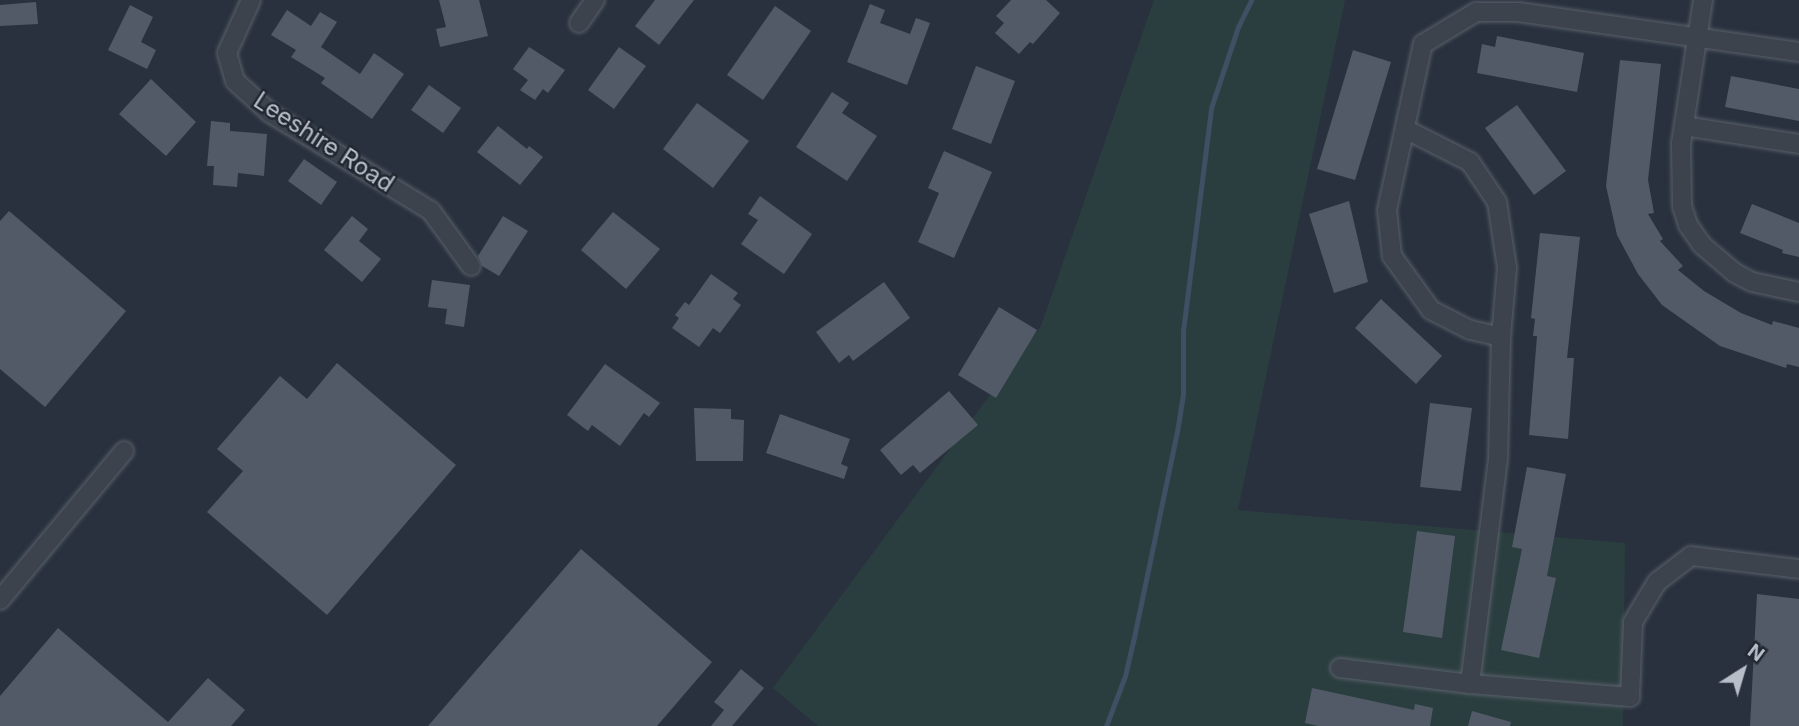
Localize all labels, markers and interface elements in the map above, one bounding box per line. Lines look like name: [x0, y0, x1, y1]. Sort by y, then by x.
street label: Leeshire Road: [248, 86, 400, 198]
north arrow: [1708, 635, 1778, 705]
text: N: [1743, 639, 1769, 666]

